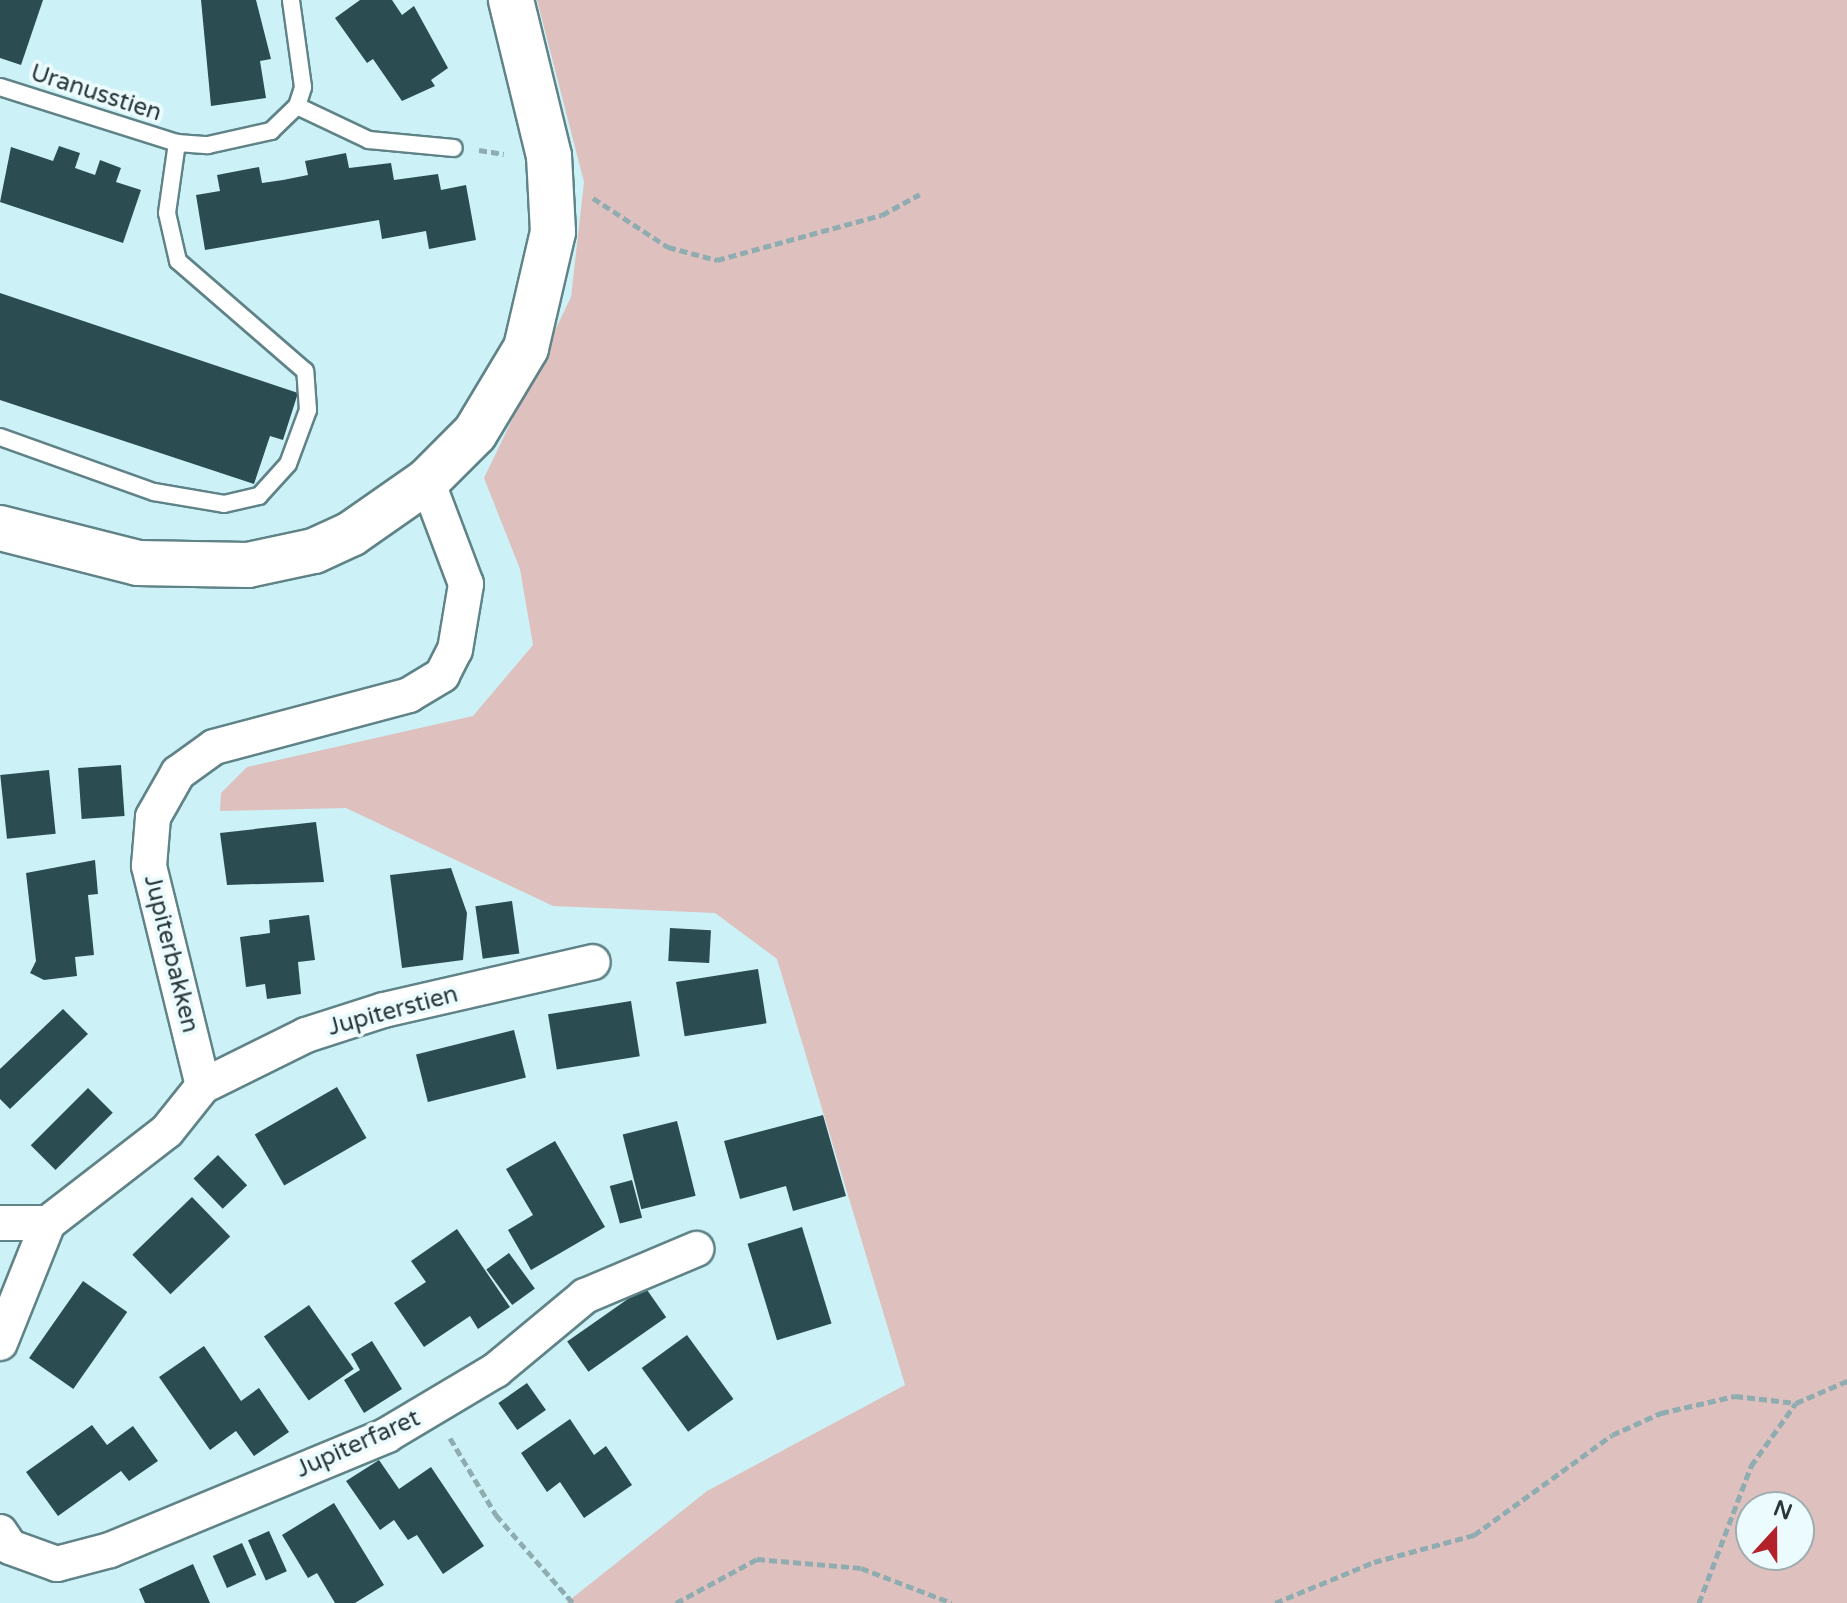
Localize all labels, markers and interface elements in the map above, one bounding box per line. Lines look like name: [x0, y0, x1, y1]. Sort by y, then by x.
street label: Uranusstien: [27, 58, 165, 128]
street label: Jupiterbakken: [137, 872, 205, 1036]
street label: Jupiterstien: [325, 980, 461, 1042]
street label: Jupiterfaret: [292, 1404, 424, 1484]
north arrow: [1735, 1491, 1815, 1571]
text: N: [1770, 1495, 1796, 1526]

